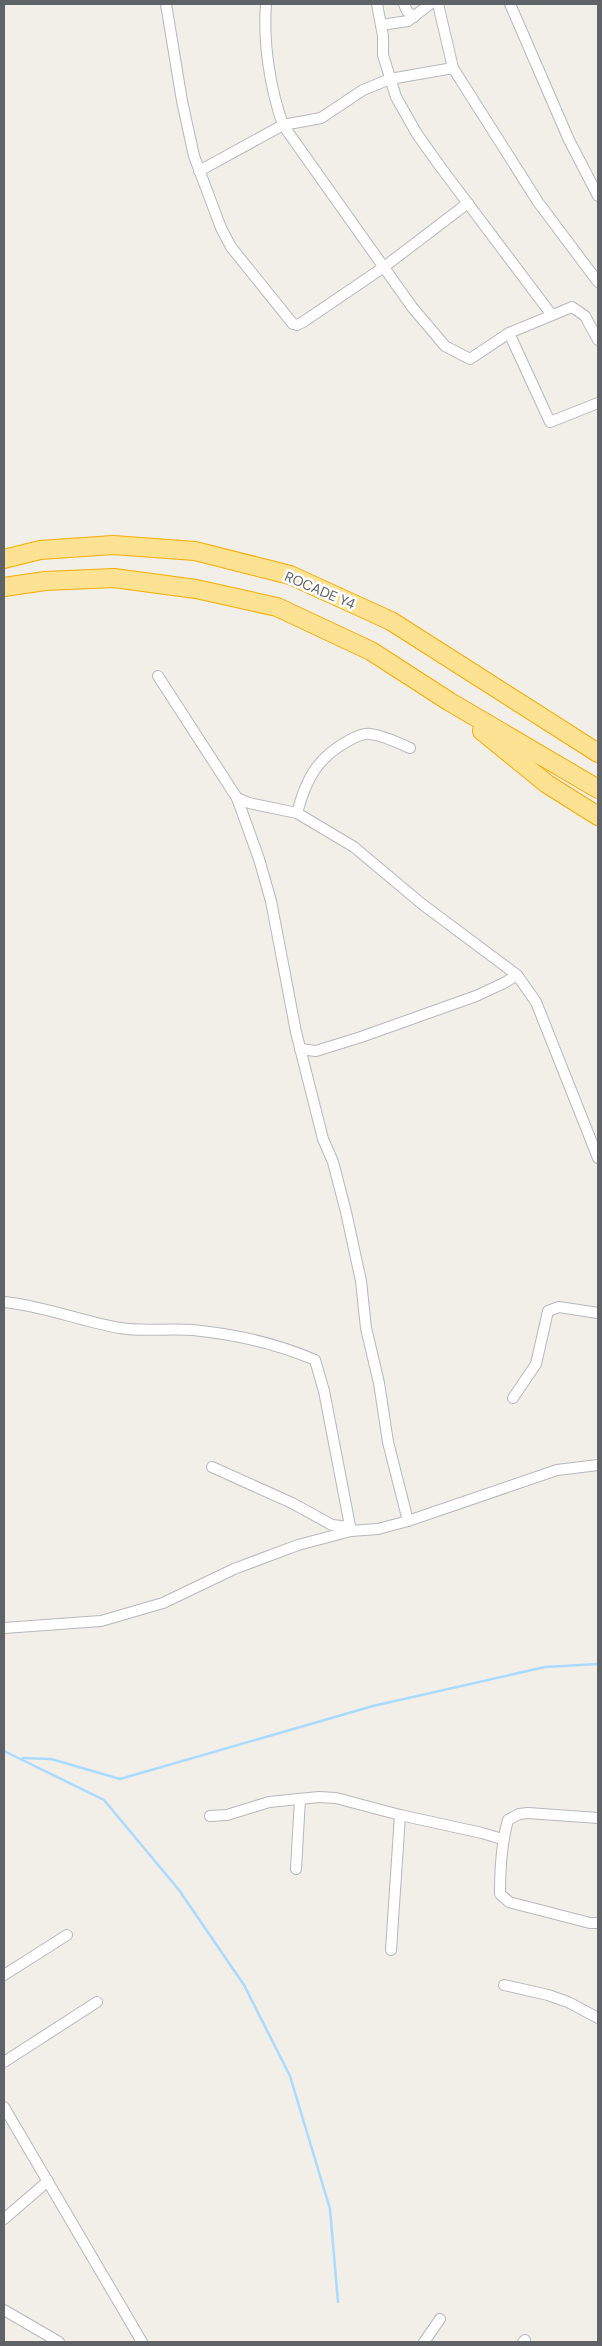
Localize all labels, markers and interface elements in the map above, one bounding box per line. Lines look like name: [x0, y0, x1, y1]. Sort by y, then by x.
street label: ROCADE Y4: [282, 567, 359, 613]

